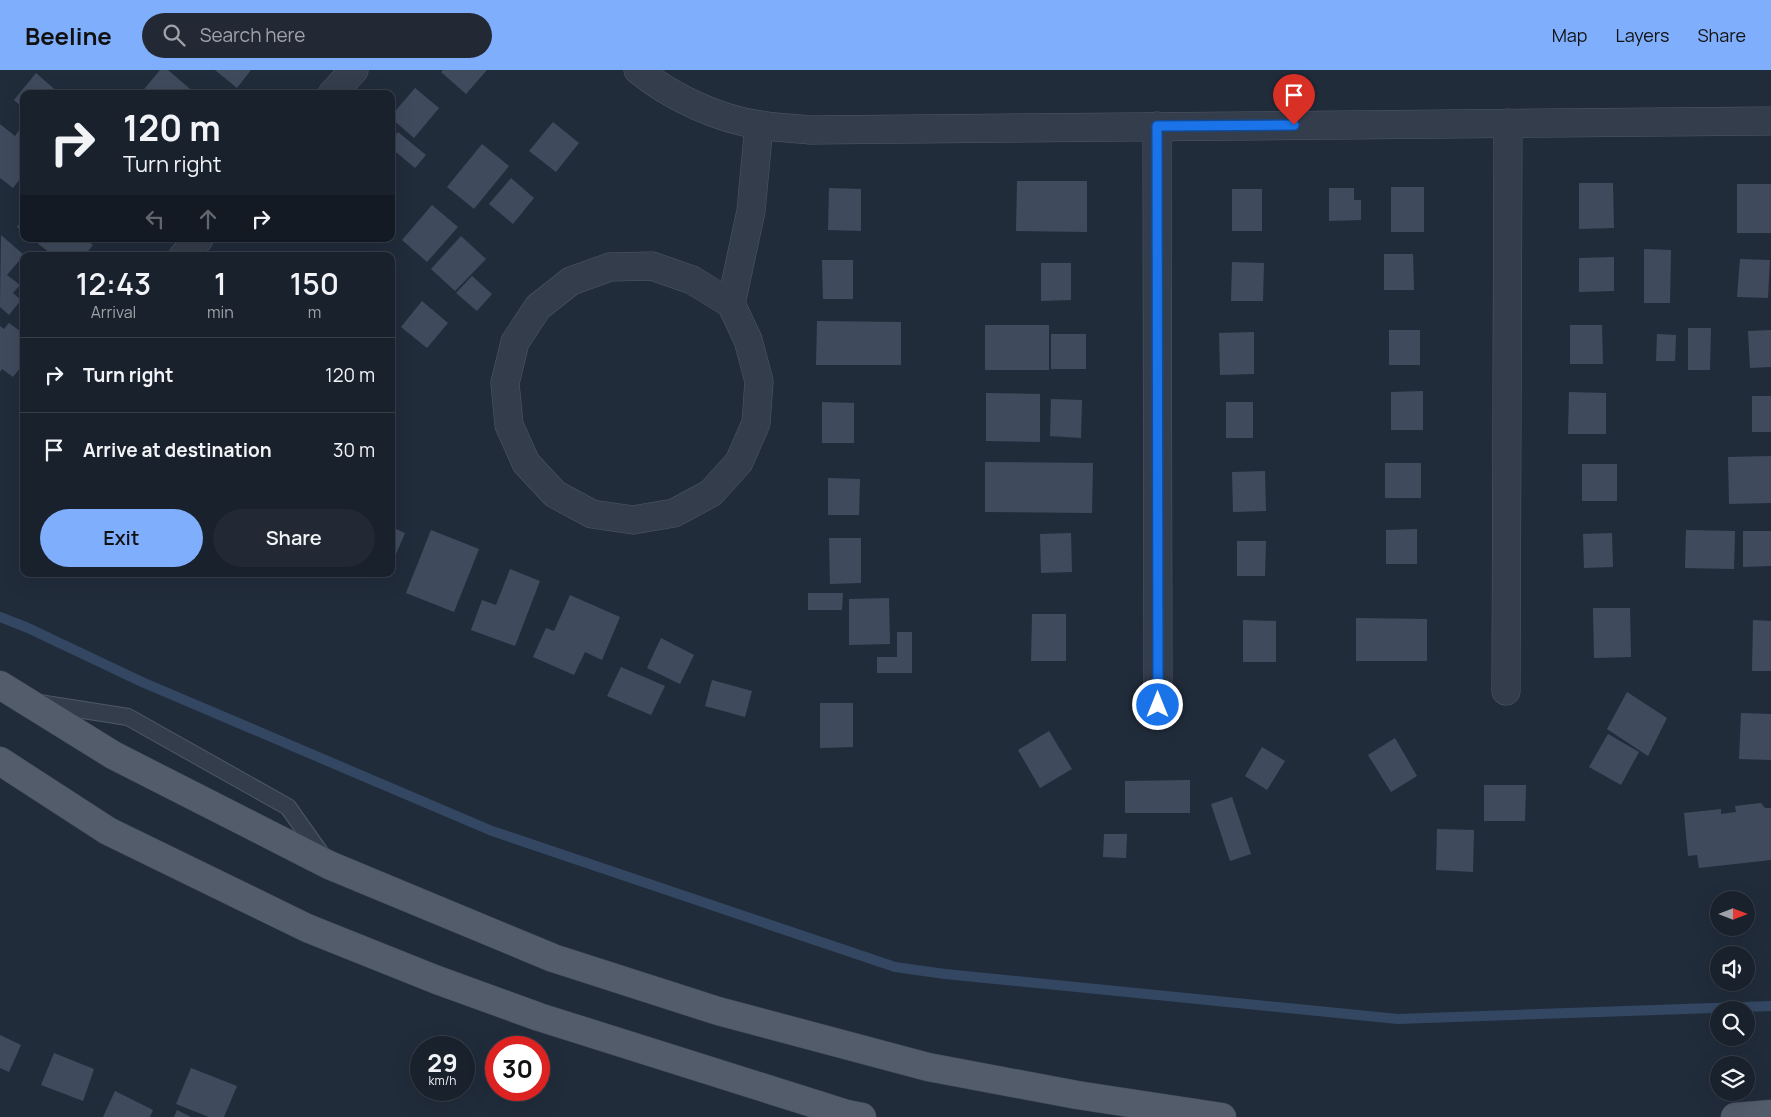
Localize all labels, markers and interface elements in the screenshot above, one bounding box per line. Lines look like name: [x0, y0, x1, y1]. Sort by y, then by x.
search box: [142, 13, 492, 58]
text: Beeline: [25, 19, 112, 52]
icon: search: [160, 21, 188, 49]
text: Search here: [200, 22, 305, 48]
text: Map: [1552, 23, 1587, 47]
text: Layers: [1615, 23, 1669, 47]
text: Share: [1697, 23, 1746, 47]
pin: [1273, 74, 1315, 125]
icon: arrive: [1280, 81, 1308, 109]
text: 120 m: [123, 104, 221, 152]
icon: right: [40, 110, 105, 175]
text: Turn right: [123, 149, 221, 179]
icon: left: [141, 205, 169, 233]
icon: ahead: [194, 205, 222, 233]
icon: right: [247, 205, 275, 233]
text: 12:43: [76, 263, 151, 304]
text: 1: [214, 263, 227, 304]
text: 150: [290, 263, 339, 304]
text: Arrival: [91, 301, 136, 323]
text: min: [207, 301, 234, 323]
text: m: [308, 301, 321, 323]
icon: right: [40, 361, 68, 389]
text: Turn right: [83, 362, 173, 388]
text: 120 m: [325, 362, 375, 388]
icon: arrive: [40, 436, 68, 464]
text: Arrive at destination: [83, 437, 272, 463]
text: 30 m: [333, 437, 375, 463]
button: Exit: [40, 509, 203, 567]
button: Share: [213, 509, 375, 567]
position arrow: [1131, 678, 1183, 730]
north arrow: [1710, 891, 1755, 936]
map controls: [1710, 891, 1755, 1101]
button: sound: [1710, 946, 1755, 991]
button: search: [1710, 1001, 1755, 1046]
speed limit sign: 30: [485, 1036, 550, 1101]
text: 29: [427, 1045, 458, 1080]
button: layers: [1710, 1056, 1755, 1101]
text: km/h: [429, 1072, 456, 1089]

